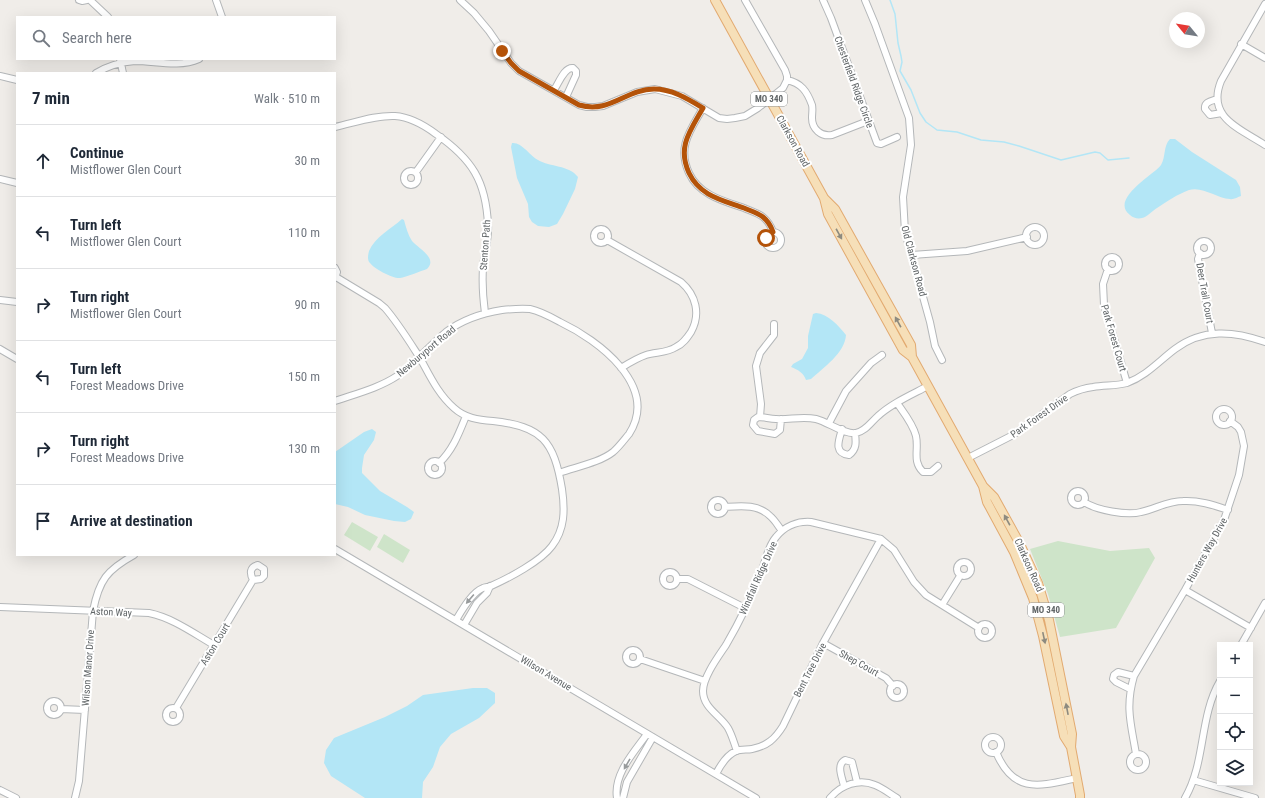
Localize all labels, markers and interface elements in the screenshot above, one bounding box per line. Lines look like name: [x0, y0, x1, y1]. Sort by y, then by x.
north arrow: [1169, 12, 1205, 48]
search box: [16, 16, 336, 60]
icon: search: [30, 27, 52, 49]
text: Search here: [62, 29, 132, 47]
street label: Chesterfield Ridge Circle: [832, 35, 876, 130]
route end: [493, 42, 511, 60]
text: 7 min: [32, 88, 70, 108]
text: Walk · 510 m: [254, 91, 320, 106]
road number: MO 340: [751, 92, 787, 106]
street label: Clarkson Road: [774, 113, 812, 169]
text: Continue: [70, 144, 124, 162]
icon: ahead: [32, 150, 54, 172]
text: 30 m: [294, 153, 320, 168]
text: Mistflower Glen Court: [70, 162, 182, 177]
text: Turn left: [70, 216, 121, 234]
street label: Stenton Path: [478, 219, 492, 271]
icon: left: [32, 222, 54, 244]
street label: Old Clarkson Road: [899, 224, 929, 298]
text: 110 m: [288, 225, 320, 240]
one-way arrow: [835, 228, 842, 240]
route start: [757, 229, 775, 247]
text: Mistflower Glen Court: [70, 234, 182, 249]
street label: Deer Trail Court: [1194, 262, 1216, 324]
text: Turn right: [70, 288, 129, 306]
icon: right: [32, 294, 54, 316]
text: 90 m: [294, 297, 320, 312]
street label: Park Forest Court: [1099, 303, 1129, 373]
text: Mistflower Glen Court: [70, 306, 182, 321]
one-way arrow: [894, 316, 901, 328]
street label: Newburyport Road: [394, 323, 458, 379]
text: Turn left: [70, 360, 121, 378]
icon: left: [32, 366, 54, 388]
text: 150 m: [288, 369, 320, 384]
text: Forest Meadows Drive: [70, 378, 184, 393]
street label: Park Forest Drive: [1008, 392, 1070, 440]
text: Turn right: [70, 432, 129, 450]
icon: right: [32, 438, 54, 460]
text: 130 m: [288, 441, 320, 456]
text: Forest Meadows Drive: [70, 450, 184, 465]
icon: arrive: [32, 510, 54, 532]
text: Arrive at destination: [70, 512, 193, 530]
one-way arrow: [1004, 514, 1010, 525]
street label: Hunters Way Drive: [1185, 516, 1229, 584]
street label: Clarkson Road: [1012, 537, 1046, 593]
street label: Windfall Ridge Drive: [737, 539, 779, 616]
one-way arrow: [466, 594, 475, 605]
road number: MO 340: [1028, 603, 1064, 617]
street label: Aston Way: [90, 605, 132, 619]
street label: Aston Court: [198, 621, 232, 667]
street label: Wilson Manor Drive: [80, 629, 96, 707]
one-way arrow: [1041, 632, 1047, 645]
street label: Bent Tree Drive: [792, 641, 829, 699]
map controls: [1217, 642, 1253, 786]
button: +: [1217, 642, 1253, 678]
street label: Shep Court: [837, 648, 881, 678]
street label: Wilson Avenue: [518, 653, 574, 693]
button: −: [1217, 678, 1253, 714]
one-way arrow: [1064, 703, 1070, 715]
button: locate: [1217, 714, 1253, 750]
button: layers: [1217, 750, 1253, 786]
one-way arrow: [623, 758, 630, 770]

